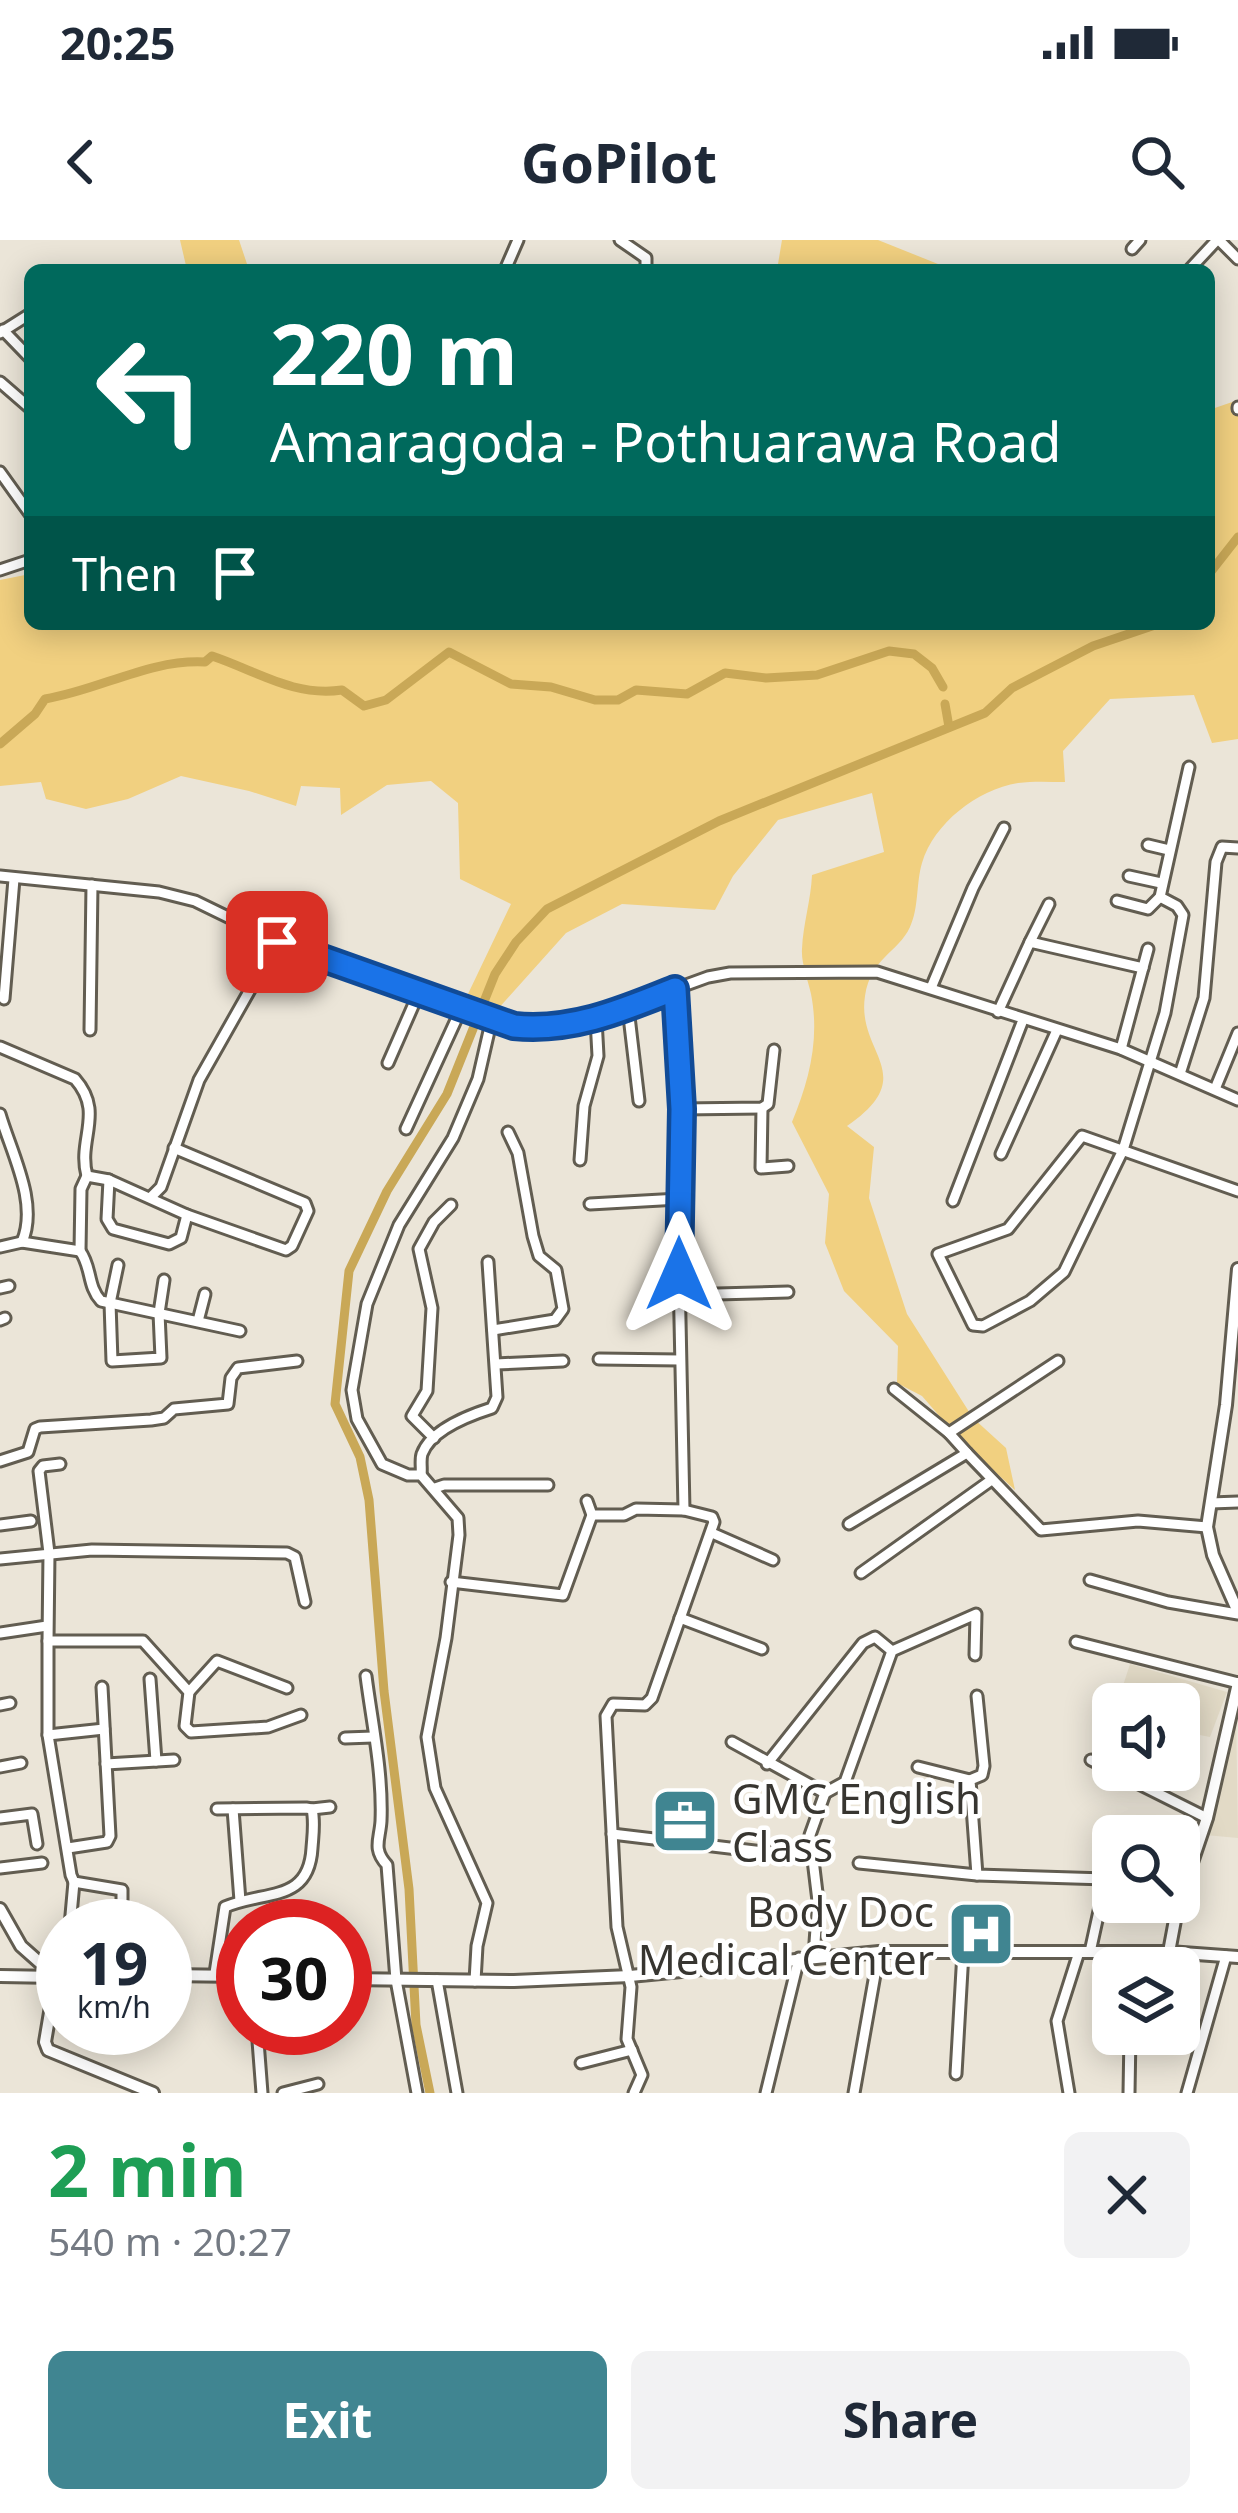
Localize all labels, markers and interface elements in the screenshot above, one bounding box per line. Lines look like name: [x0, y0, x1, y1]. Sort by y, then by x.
text: 20:25: [60, 12, 176, 73]
text: GoPilot: [521, 125, 717, 199]
icon: back: [48, 129, 114, 195]
icon: search: [1124, 129, 1190, 195]
text: 220 m: [270, 295, 518, 410]
icon: left: [72, 312, 228, 468]
text: Amaragoda - Pothuarawa Road: [270, 404, 1062, 478]
icon: arrive: [202, 540, 268, 606]
text: Then: [72, 543, 178, 604]
pin: [226, 891, 328, 993]
icon: arrive: [244, 909, 310, 975]
position arrow: [616, 1211, 742, 1337]
map controls: [1092, 1683, 1200, 2055]
button: sound: [1092, 1683, 1200, 1791]
place label: GMC English Class: [732, 1769, 981, 1874]
office icon: GMC English Class: [650, 1786, 720, 1856]
button: search: [1092, 1815, 1200, 1923]
place label: Body Doc Medical Center: [638, 1882, 934, 1987]
speed limit sign: 30: [216, 1899, 372, 2055]
hospital icon: Body Doc Medical Center: [946, 1899, 1016, 1969]
text: 19: [80, 1921, 148, 2003]
button: layers: [1092, 1947, 1200, 2055]
text: km/h: [77, 1986, 151, 2027]
text: 2 min: [48, 2120, 246, 2218]
button: close: [1064, 2132, 1190, 2258]
text: 540 m · 20:27: [48, 2214, 292, 2267]
button: Exit: [48, 2351, 607, 2489]
button: Share: [631, 2351, 1190, 2489]

